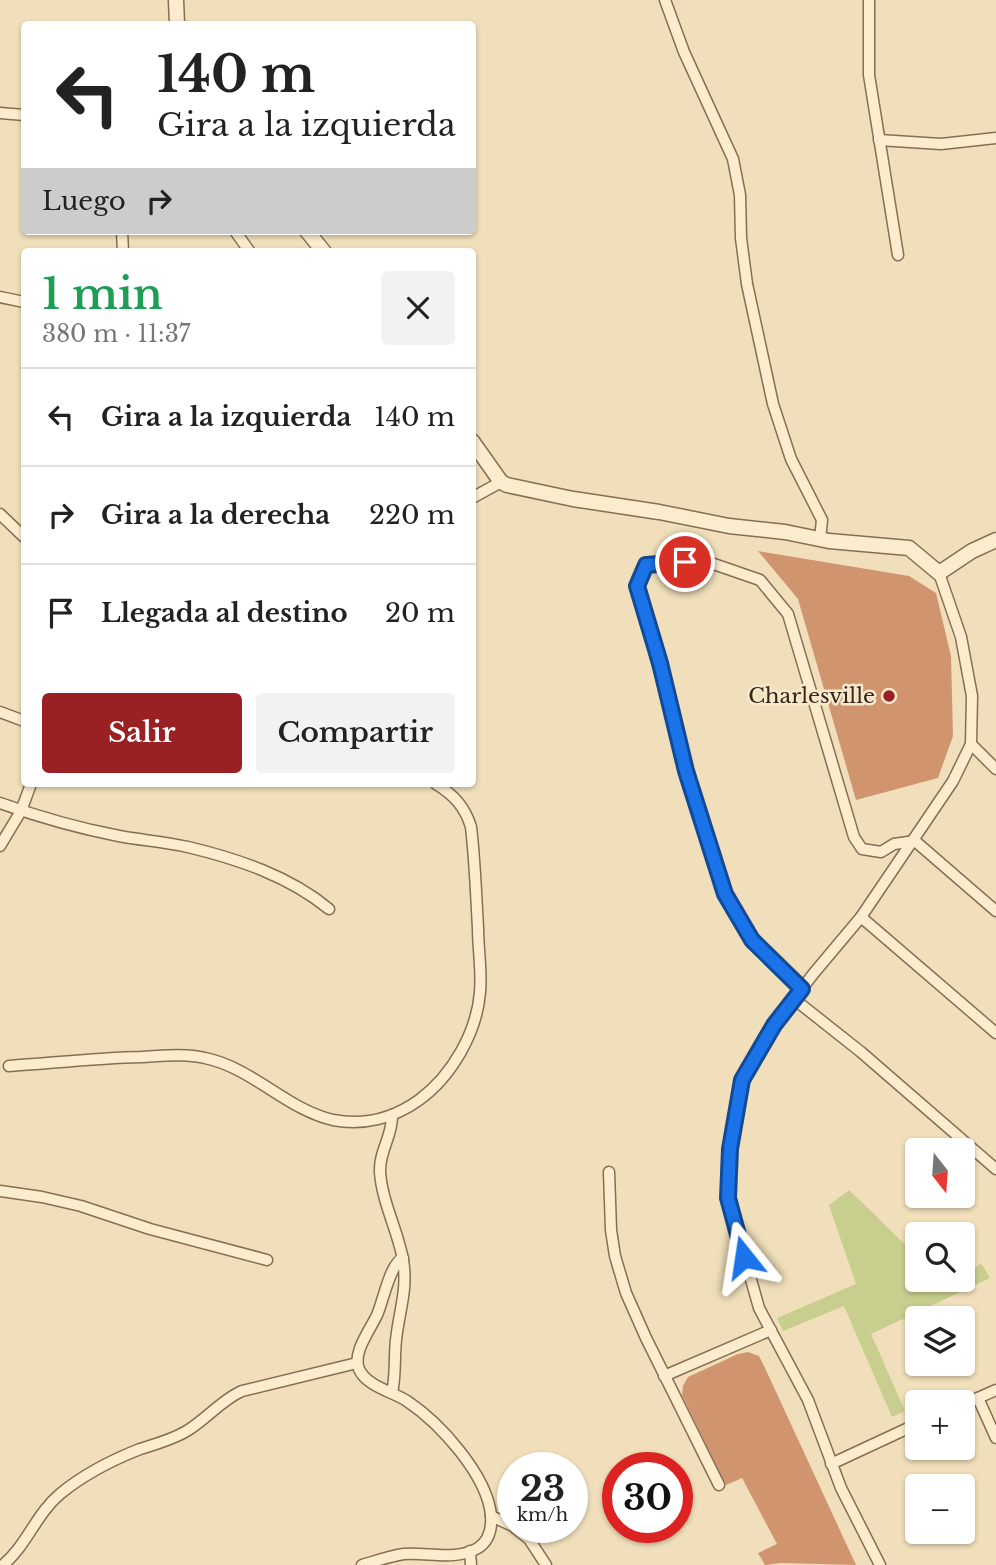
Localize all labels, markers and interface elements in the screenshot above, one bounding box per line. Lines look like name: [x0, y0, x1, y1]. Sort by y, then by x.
text: 140 m: [157, 44, 315, 105]
icon: left: [42, 49, 133, 140]
text: Gira a la izquierda: [157, 105, 456, 145]
icon: right: [140, 182, 178, 220]
text: Luego: [42, 185, 126, 217]
text: 1 min: [42, 268, 163, 320]
button: close: [381, 271, 455, 345]
text: 380 m · 11:37: [42, 320, 190, 348]
icon: left: [42, 398, 80, 436]
text: Gira a la izquierda: [101, 401, 351, 433]
text: 140 m: [374, 401, 455, 433]
icon: right: [42, 496, 80, 534]
text: Gira a la derecha: [101, 499, 330, 531]
text: 220 m: [369, 499, 455, 531]
pin: [655, 532, 715, 592]
icon: arrive: [666, 543, 704, 581]
icon: arrive: [42, 594, 80, 632]
text: Llegada al destino: [101, 597, 348, 629]
text: 20 m: [385, 597, 455, 629]
place label: Charlesville: [748, 683, 875, 709]
marker: Charlesville: [881, 688, 897, 704]
button: Salir: [42, 693, 242, 773]
button: Compartir: [256, 693, 455, 773]
north arrow: [905, 1138, 975, 1208]
map controls: [905, 1138, 975, 1544]
position arrow: [707, 1220, 781, 1294]
button: search: [905, 1222, 975, 1292]
button: layers: [905, 1306, 975, 1376]
button: +: [905, 1390, 975, 1460]
speed limit sign: 30: [602, 1452, 693, 1543]
text: 23: [520, 1467, 565, 1510]
button: −: [905, 1474, 975, 1544]
text: km/h: [517, 1504, 568, 1526]

